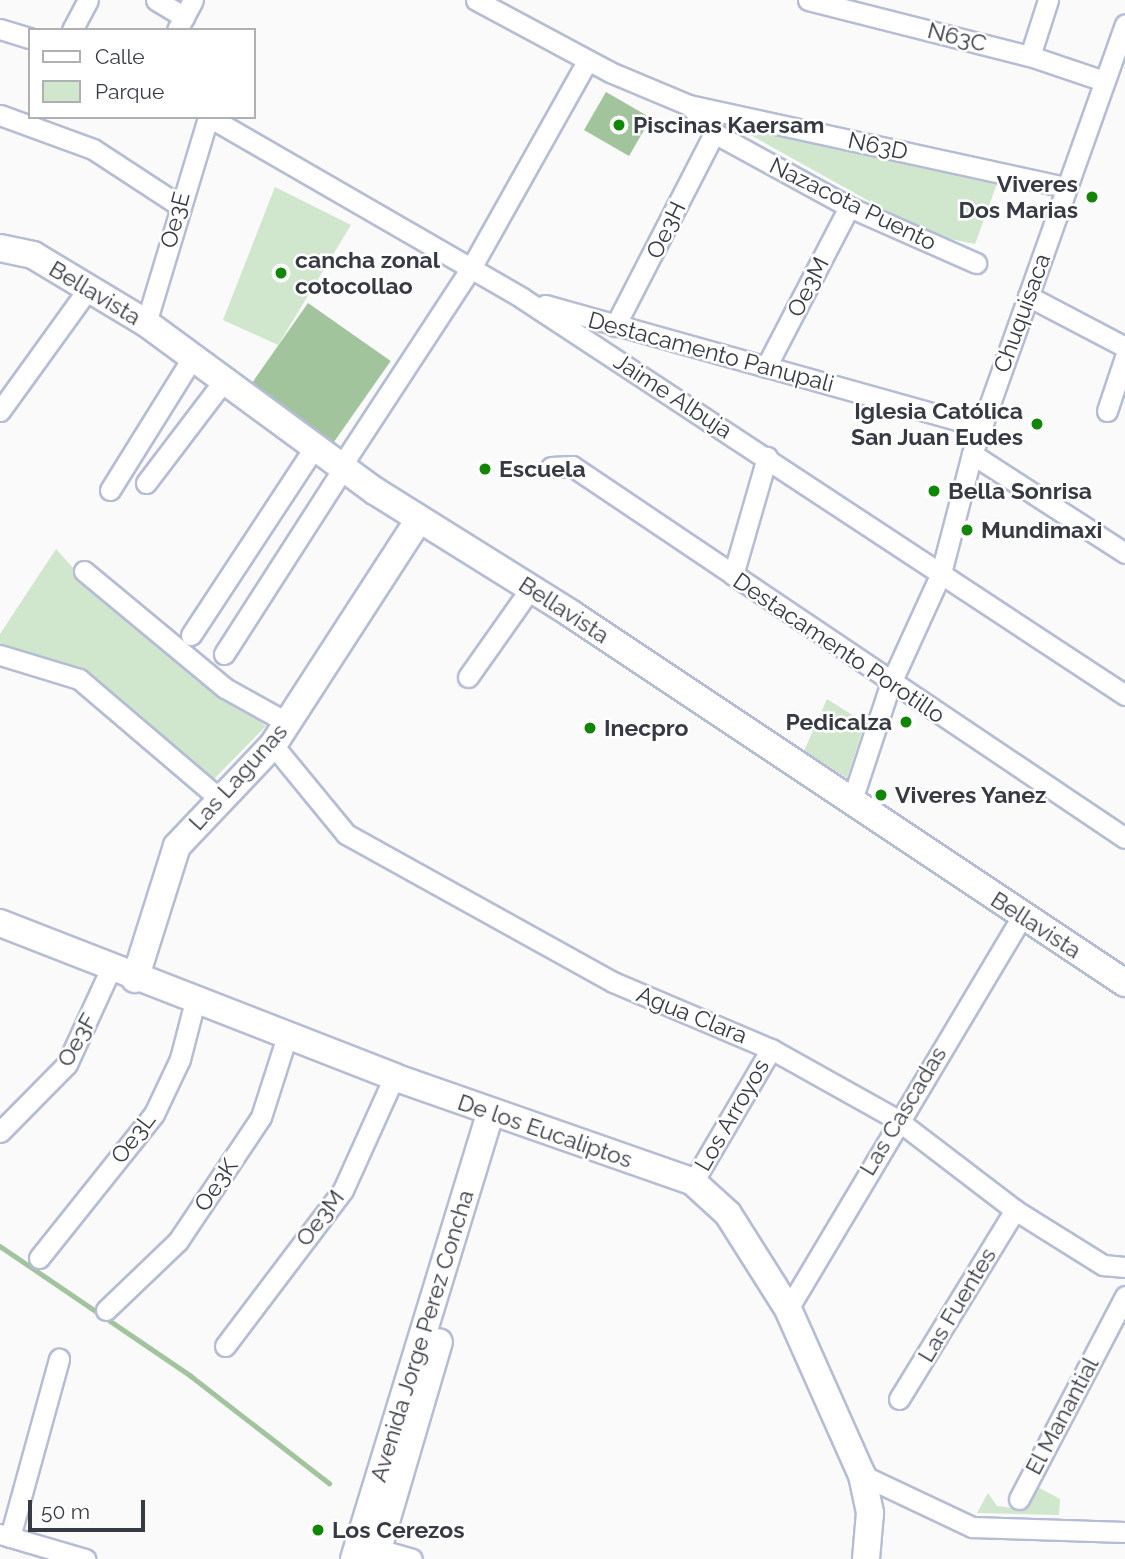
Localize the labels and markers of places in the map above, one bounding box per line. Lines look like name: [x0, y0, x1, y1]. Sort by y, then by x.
place label: Piscinas Kaersam: [633, 111, 825, 139]
marker: Piscinas Kaersam: [611, 117, 627, 133]
place label: Viveres Dos Marias: [958, 170, 1078, 224]
marker: Viveres Dos Marias: [1084, 189, 1100, 205]
place label: cancha zonal cotocollao: [295, 246, 440, 300]
marker: cancha zonal cotocollao: [273, 265, 289, 281]
place label: Iglesia Católica San Juan Eudes: [850, 397, 1023, 451]
marker: Iglesia Católica San Juan Eudes: [1029, 416, 1045, 432]
place label: Escuela: [499, 455, 586, 483]
marker: Escuela: [477, 461, 493, 477]
place label: Bella Sonrisa: [948, 477, 1092, 505]
marker: Bella Sonrisa: [926, 483, 942, 499]
place label: Mundimaxi: [981, 516, 1102, 544]
marker: Mundimaxi: [959, 522, 975, 538]
place label: Pedicalza: [785, 708, 892, 736]
place label: Inecpro: [604, 714, 688, 742]
marker: Pedicalza: [898, 714, 914, 730]
marker: Inecpro: [582, 720, 598, 736]
place label: Viveres Yanez: [895, 781, 1047, 809]
marker: Viveres Yanez: [873, 787, 889, 803]
place label: Los Cerezos: [332, 1516, 464, 1544]
marker: Los Cerezos: [310, 1522, 326, 1538]

